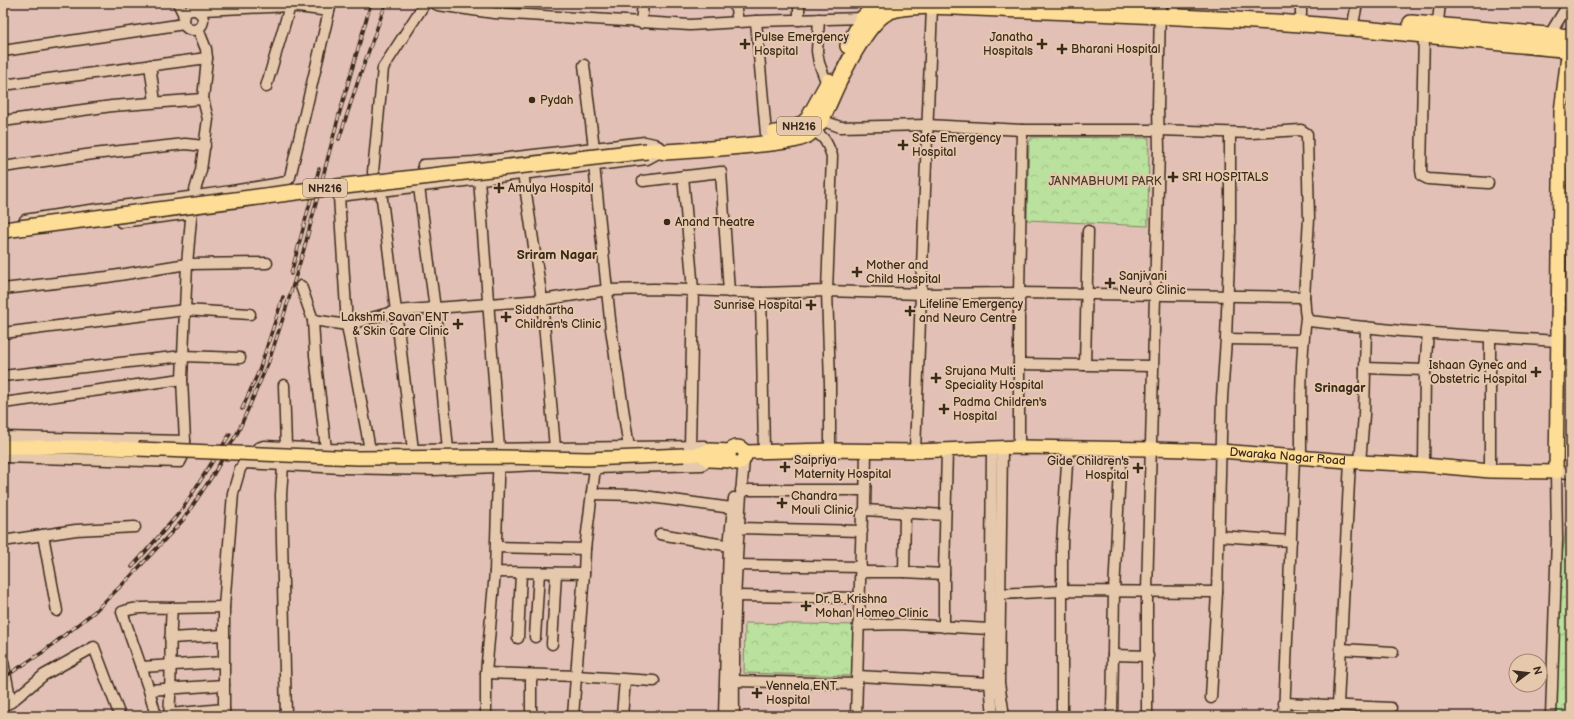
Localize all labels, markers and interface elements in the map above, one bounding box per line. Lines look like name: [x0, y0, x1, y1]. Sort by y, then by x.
place label: Pulse Emergency Hospital: [754, 30, 849, 59]
place label: Janatha Hospitals: [983, 30, 1033, 59]
marker: Pulse Emergency Hospital: [739, 38, 751, 50]
marker: Janatha Hospitals: [1036, 38, 1048, 50]
place label: Bharani Hospital: [1071, 42, 1160, 57]
marker: Bharani Hospital: [1056, 43, 1068, 55]
place label: Pydah: [540, 93, 574, 108]
marker: Pydah: [527, 95, 537, 105]
road number: NH216: [777, 117, 821, 135]
place label: Safe Emergency Hospital: [912, 131, 1002, 160]
marker: Safe Emergency Hospital: [897, 139, 909, 151]
place label: SRI HOSPITALS: [1182, 170, 1269, 185]
marker: SRI HOSPITALS: [1167, 171, 1179, 183]
park label: JANMABHUMI PARK: [1048, 174, 1162, 189]
road number: NH216: [303, 179, 347, 197]
place label: Amulya Hospital: [508, 181, 594, 196]
marker: Amulya Hospital: [493, 182, 505, 194]
place label: Anand Theatre: [675, 215, 755, 230]
marker: Anand Theatre: [662, 217, 672, 227]
district label: Sriram Nagar: [517, 247, 598, 263]
place label: Mother and Child Hospital: [866, 258, 941, 287]
marker: Mother and Child Hospital: [851, 266, 863, 278]
place label: Sanjivani Neuro Clinic: [1119, 269, 1186, 298]
marker: Sanjivani Neuro Clinic: [1104, 277, 1116, 289]
place label: Lifeline Emergency and Neuro Centre: [919, 297, 1024, 326]
place label: Sunrise Hospital: [714, 298, 802, 313]
marker: Sunrise Hospital: [805, 299, 817, 311]
place label: Siddhartha Children's Clinic: [515, 303, 601, 332]
marker: Lifeline Emergency and Neuro Centre: [904, 305, 916, 317]
place label: Lakshmi Savan ENT & Skin Care Clinic: [341, 310, 450, 339]
marker: Siddhartha Children's Clinic: [500, 311, 512, 323]
marker: Lakshmi Savan ENT & Skin Care Clinic: [452, 318, 464, 330]
place label: Ishaan Gynec and Obstetric Hospital: [1429, 358, 1527, 387]
place label: Srujana Multi Speciality Hospital: [945, 364, 1043, 393]
marker: Ishaan Gynec and Obstetric Hospital: [1530, 366, 1542, 378]
marker: Srujana Multi Speciality Hospital: [930, 372, 942, 384]
district label: Srinagar: [1315, 380, 1366, 396]
place label: Padma Children's Hospital: [953, 395, 1047, 424]
marker: Padma Children's Hospital: [938, 403, 950, 415]
street label: Dwaraka Nagar Road: [1229, 444, 1346, 468]
place label: Saipriya Maternity Hospital: [794, 453, 891, 482]
place label: Gide Children's Hospital: [1047, 454, 1129, 483]
marker: Saipriya Maternity Hospital: [779, 461, 791, 473]
marker: Gide Children's Hospital: [1132, 462, 1144, 474]
place label: Chandra Mouli Clinic: [791, 489, 853, 518]
marker: Chandra Mouli Clinic: [776, 497, 788, 509]
place label: Dr. B. Krishna Mohan Homeo Clinic: [815, 592, 928, 621]
marker: Dr. B. Krishna Mohan Homeo Clinic: [800, 600, 812, 612]
north arrow: [1508, 653, 1548, 693]
text: N: [1530, 665, 1545, 676]
place label: Vennela ENT Hospital: [766, 679, 838, 708]
marker: Vennela ENT Hospital: [751, 687, 763, 699]

